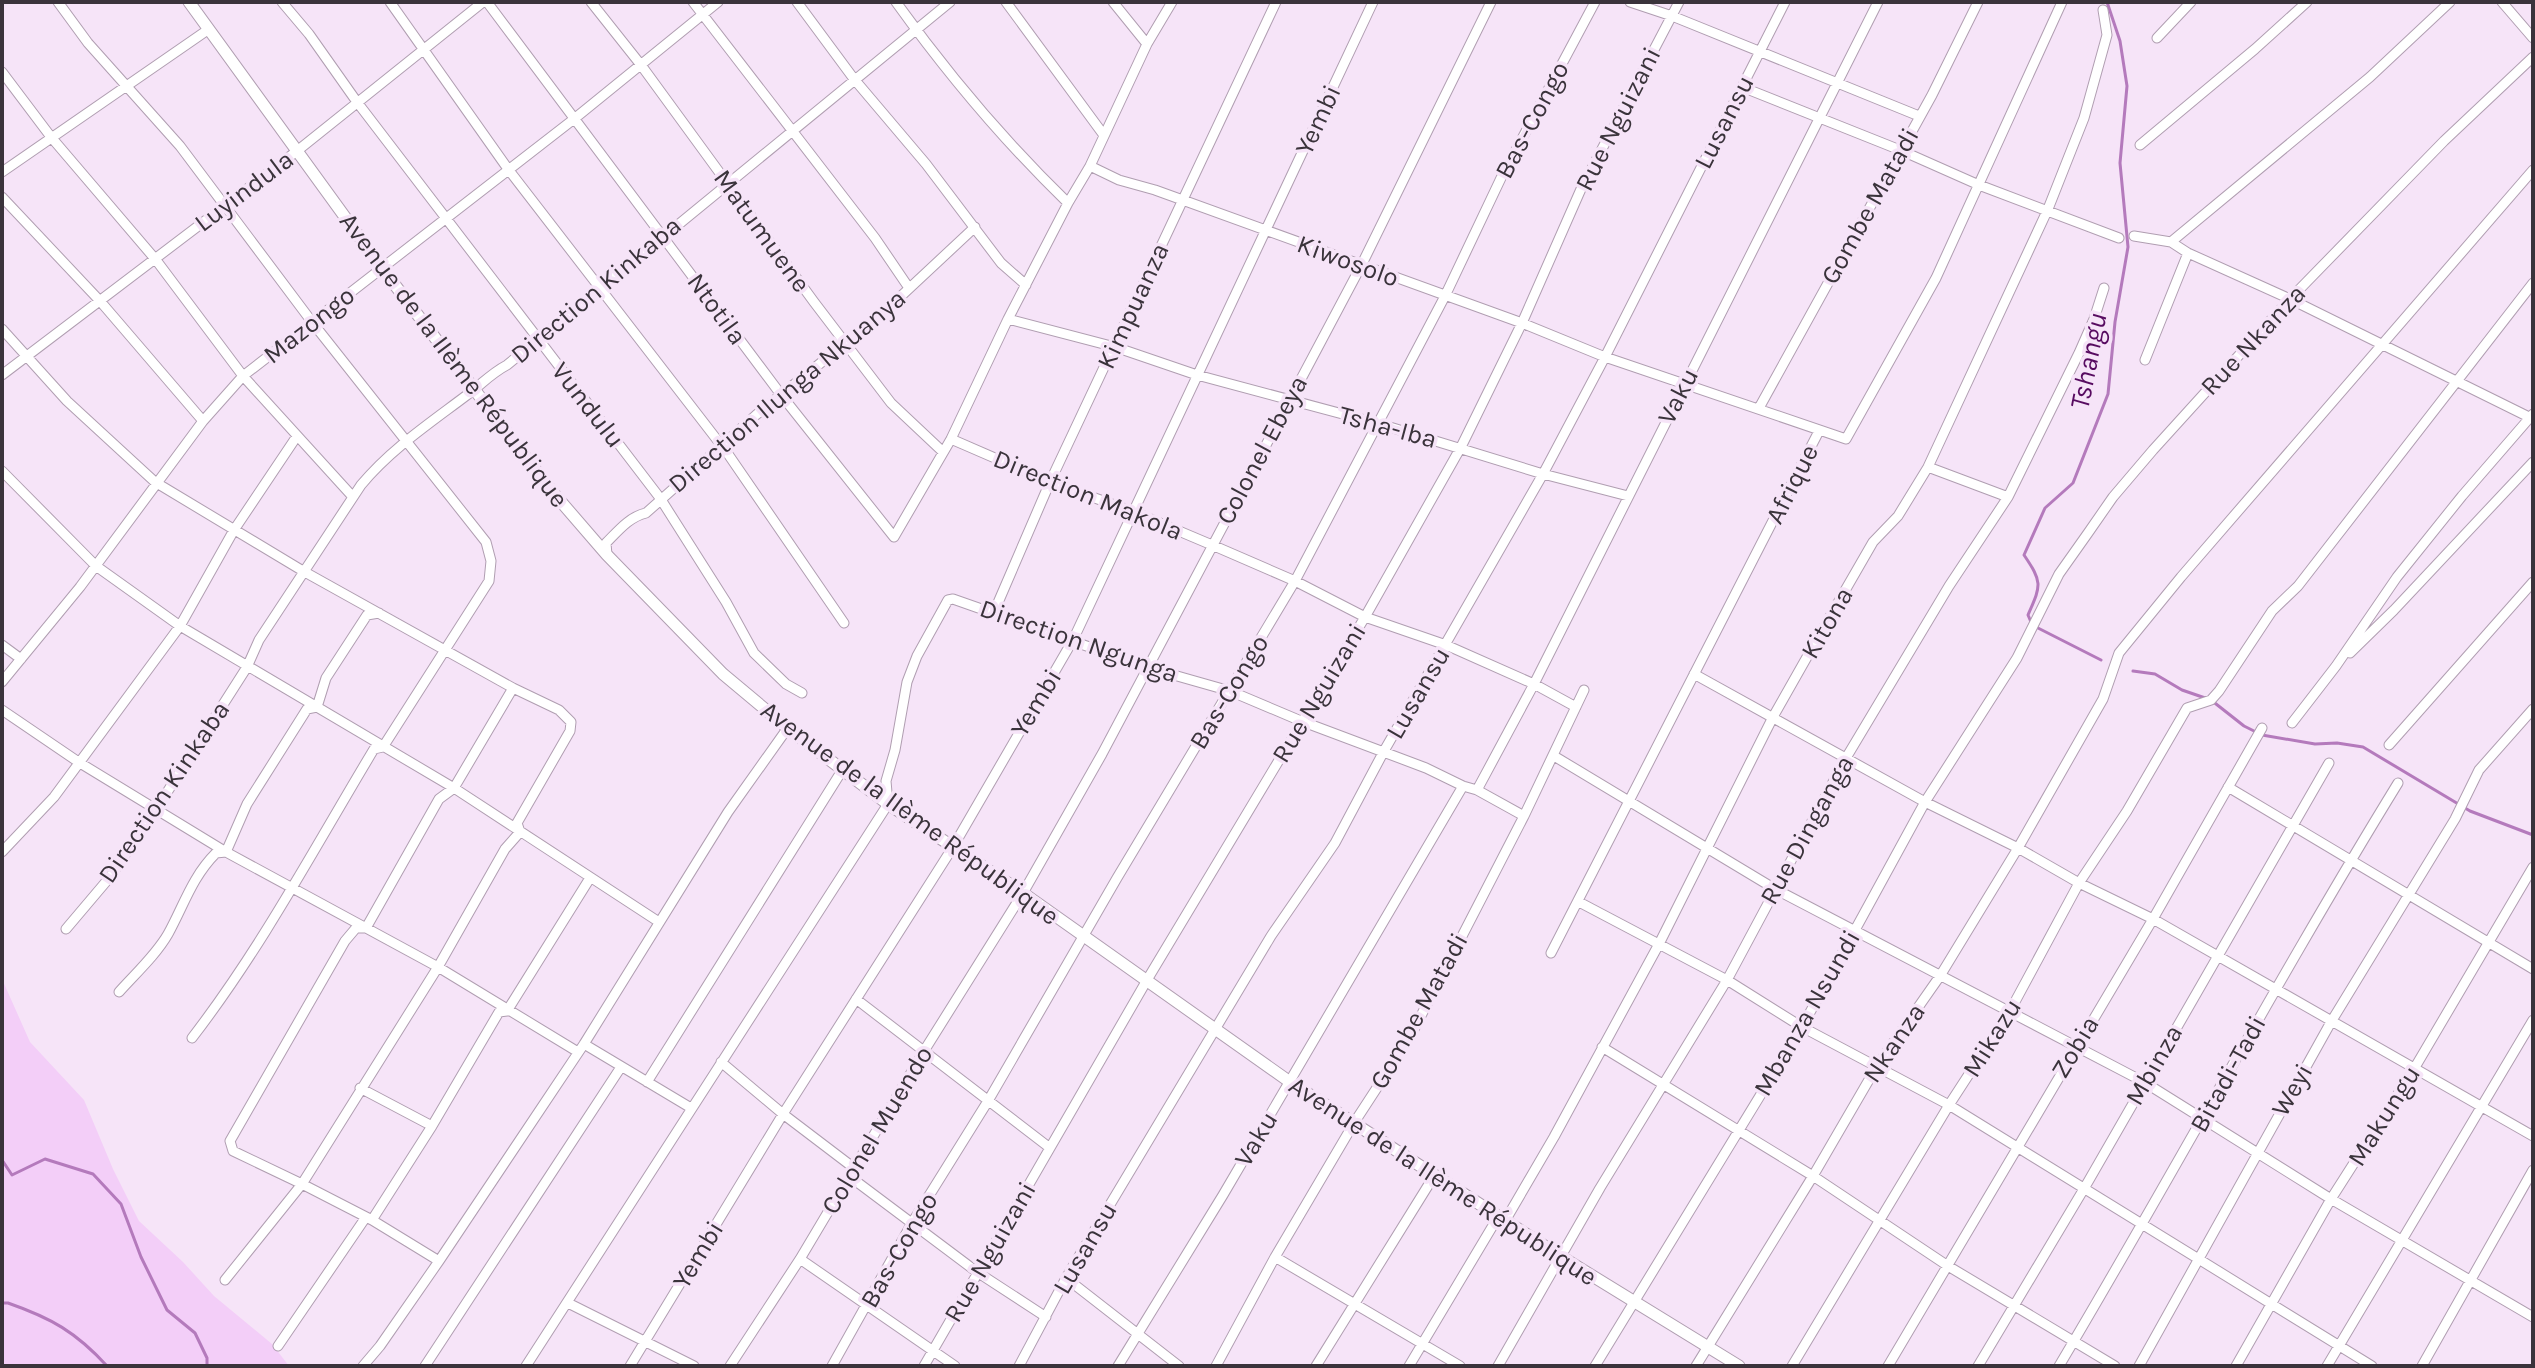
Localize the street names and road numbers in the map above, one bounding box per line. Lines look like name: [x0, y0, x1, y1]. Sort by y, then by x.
street label: Rue Nguizani: [1568, 42, 1668, 196]
street label: Bas-Congo: [1488, 56, 1576, 184]
street label: Lusansu: [1687, 70, 1761, 174]
street label: Yembi: [1288, 80, 1348, 160]
street label: Gombe Matadi: [1814, 122, 1926, 290]
street label: Luyindula: [188, 144, 300, 238]
street label: Matumuene: [707, 164, 817, 298]
street label: Avenue de la IIème République: [333, 206, 575, 514]
street label: Direction Kinkaba: [505, 210, 687, 370]
street label: Kiwosolo: [1293, 228, 1403, 294]
street label: Kimpuanza: [1090, 238, 1176, 374]
street label: Ntotila: [681, 267, 753, 351]
street label: Rue Nkanza: [2194, 278, 2312, 402]
street label: Mazongo: [257, 280, 361, 370]
street label: Direction Ilunga Nkuanya: [662, 283, 912, 499]
street label: Vundulu: [545, 356, 631, 454]
street label: Vaku: [1651, 363, 1705, 429]
street label: Colonel Ebeya: [1210, 370, 1314, 530]
street label: Tsha-Iba: [1336, 399, 1440, 455]
street label: Afrique: [1759, 439, 1825, 529]
street label: Direction Makola: [989, 443, 1187, 547]
street label: Kitona: [1794, 582, 1860, 664]
street label: Direction Ngunga: [976, 593, 1182, 689]
street label: Rue Nguizani: [1265, 618, 1373, 768]
street label: Bas-Congo: [1183, 629, 1275, 755]
street label: Lusansu: [1379, 642, 1457, 744]
street label: Yembi: [1004, 664, 1068, 742]
street label: Avenue de la IIème République: [755, 694, 1065, 932]
street label: Direction Kinkaba: [92, 695, 236, 889]
street label: Rue Dinganga: [1753, 750, 1861, 910]
street label: Mbanza Nsundi: [1747, 925, 1867, 1101]
street label: Gombe Matadi: [1363, 927, 1475, 1095]
street label: Mikazu: [1956, 993, 2028, 1083]
street label: Nkanza: [1856, 997, 1932, 1089]
street label: Zobia: [2044, 1010, 2106, 1084]
street label: Bitadi-Tadi: [2183, 1010, 2273, 1138]
street label: Mbinza: [2119, 1019, 2189, 1111]
street label: Colonel Muendo: [815, 1040, 939, 1220]
street label: Weyi: [2265, 1058, 2319, 1122]
street label: Makungu: [2341, 1060, 2427, 1172]
street label: Avenue de la IIème République: [1283, 1070, 1603, 1292]
street label: Vaku: [1228, 1106, 1284, 1172]
street label: Rue Nguizani: [937, 1176, 1043, 1328]
street label: Bas-Congo: [854, 1187, 944, 1313]
street label: Lusansu: [1046, 1197, 1124, 1299]
street label: Yembi: [666, 1216, 730, 1294]

